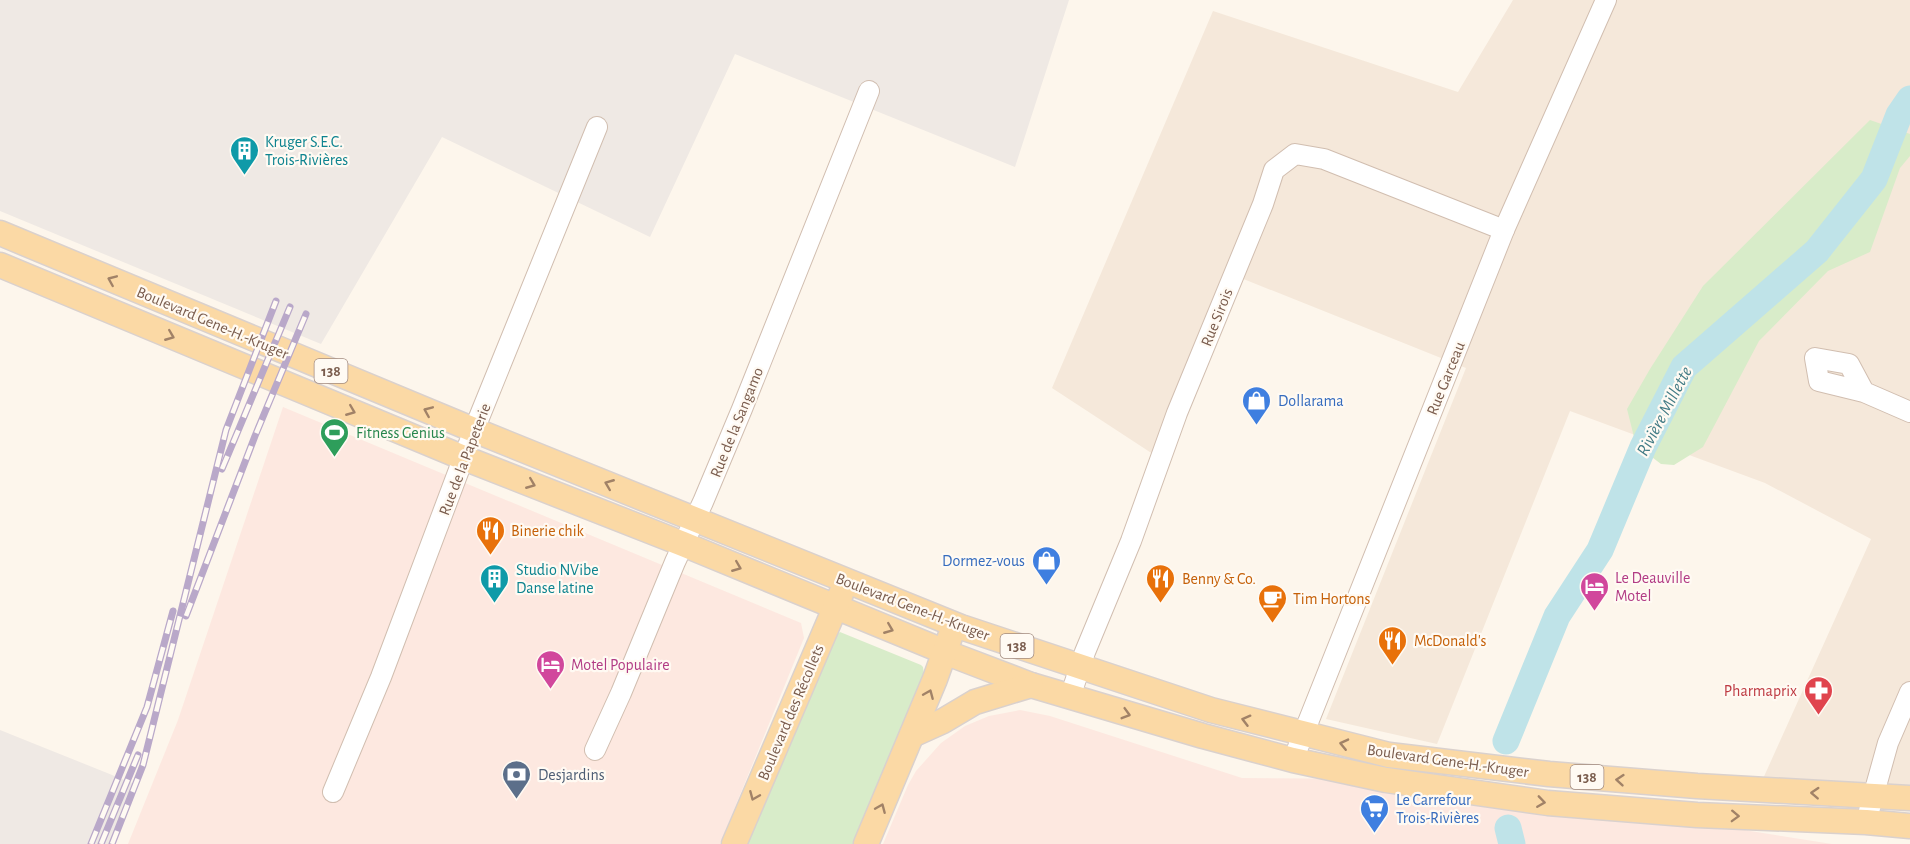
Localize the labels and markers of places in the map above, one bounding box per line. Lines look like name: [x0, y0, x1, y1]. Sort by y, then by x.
building icon: Kruger S.E.C. Trois-Rivières: [228, 134, 260, 176]
place label: Kruger S.E.C. Trois-Rivières: [265, 134, 348, 168]
shop icon: Dollarama: [1241, 384, 1273, 426]
place label: Dollarama: [1278, 393, 1344, 409]
sports icon: Fitness Genius: [319, 416, 351, 458]
place label: Fitness Genius: [356, 425, 445, 441]
restaurant icon: Binerie chik: [474, 514, 506, 556]
place label: Binerie chik: [511, 523, 585, 539]
shop icon: Dormez-vous: [1030, 544, 1062, 586]
place label: Dormez-vous: [942, 553, 1025, 569]
building icon: Studio NVibe Danse latine: [479, 562, 511, 604]
place label: Studio NVibe Danse latine: [516, 562, 599, 596]
restaurant icon: Benny & Co.: [1145, 562, 1177, 604]
hotel icon: Le Deauville Motel: [1578, 570, 1610, 612]
place label: Le Deauville Motel: [1615, 570, 1690, 604]
place label: Benny & Co.: [1182, 571, 1256, 588]
cafe icon: Tim Hortons: [1256, 582, 1288, 624]
place label: Tim Hortons: [1293, 591, 1370, 607]
restaurant icon: McDonald's: [1377, 624, 1409, 666]
place label: McDonald's: [1414, 633, 1487, 649]
hotel icon: Motel Populaire: [534, 648, 566, 690]
place label: Motel Populaire: [571, 657, 670, 673]
pharmacy icon: Pharmaprix: [1802, 674, 1834, 716]
place label: Pharmaprix: [1724, 683, 1797, 699]
bank icon: Desjardins: [501, 758, 533, 800]
place label: Desjardins: [538, 767, 605, 784]
supermarket icon: Le Carrefour Trois-Rivières: [1359, 792, 1391, 834]
place label: Le Carrefour Trois-Rivières: [1396, 792, 1479, 826]

